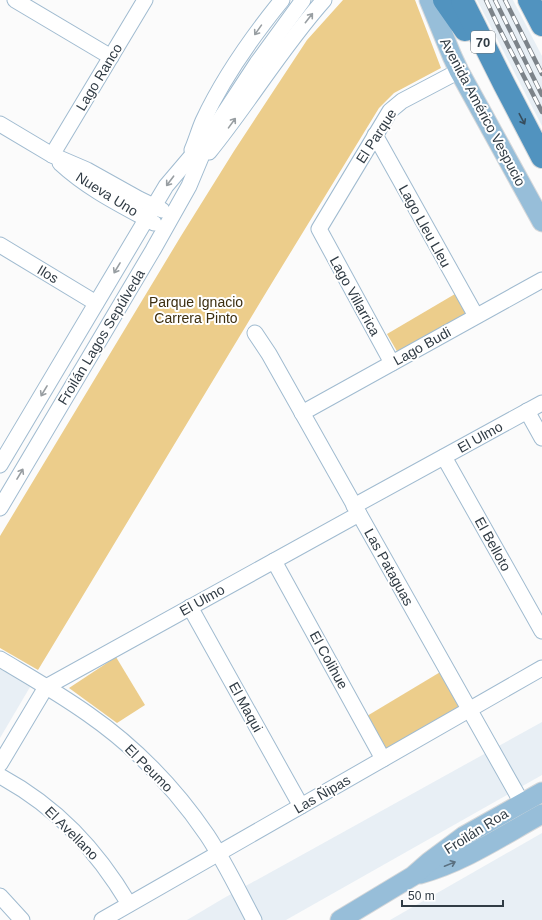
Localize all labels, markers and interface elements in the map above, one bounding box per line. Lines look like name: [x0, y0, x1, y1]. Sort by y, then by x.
one-way arrow: [305, 12, 313, 23]
one-way arrow: [254, 25, 262, 36]
road number: 70: [471, 31, 495, 53]
street label: Avenida Américo Vespucio: [437, 35, 529, 189]
street label: Lago Ranco: [73, 40, 125, 113]
street label: El Parque: [353, 106, 400, 166]
one-way arrow: [519, 113, 526, 125]
one-way arrow: [228, 117, 236, 128]
street label: Nueva Uno: [73, 169, 141, 219]
one-way arrow: [165, 176, 174, 187]
street label: Lago Lleu Lleu: [396, 182, 454, 270]
street label: Lago Villarrica: [327, 253, 384, 339]
street label: Ilos: [35, 262, 61, 286]
one-way arrow: [113, 262, 121, 274]
street label: Froilán Lagos Sepúlveda: [54, 266, 148, 408]
park label: Parque Ignacio Carrera Pinto: [149, 294, 243, 326]
street label: Lago Budi: [391, 324, 453, 368]
one-way arrow: [39, 385, 47, 397]
street label: El Ulmo: [455, 418, 505, 456]
one-way arrow: [16, 468, 24, 480]
street label: El Belloto: [472, 514, 514, 574]
street label: Las Pataguas: [361, 526, 417, 608]
street label: El Ulmo: [177, 581, 227, 619]
street label: El Colihue: [307, 628, 352, 692]
street label: El Maqui: [226, 679, 266, 735]
street label: El Peumo: [122, 741, 176, 795]
street label: Las Ñipas: [291, 772, 353, 816]
street label: El Avellano: [42, 803, 102, 863]
street label: Froilán Roa: [441, 805, 511, 857]
one-way arrow: [443, 860, 455, 868]
scale bar: [402, 882, 503, 908]
text: 50 m: [408, 889, 435, 903]

